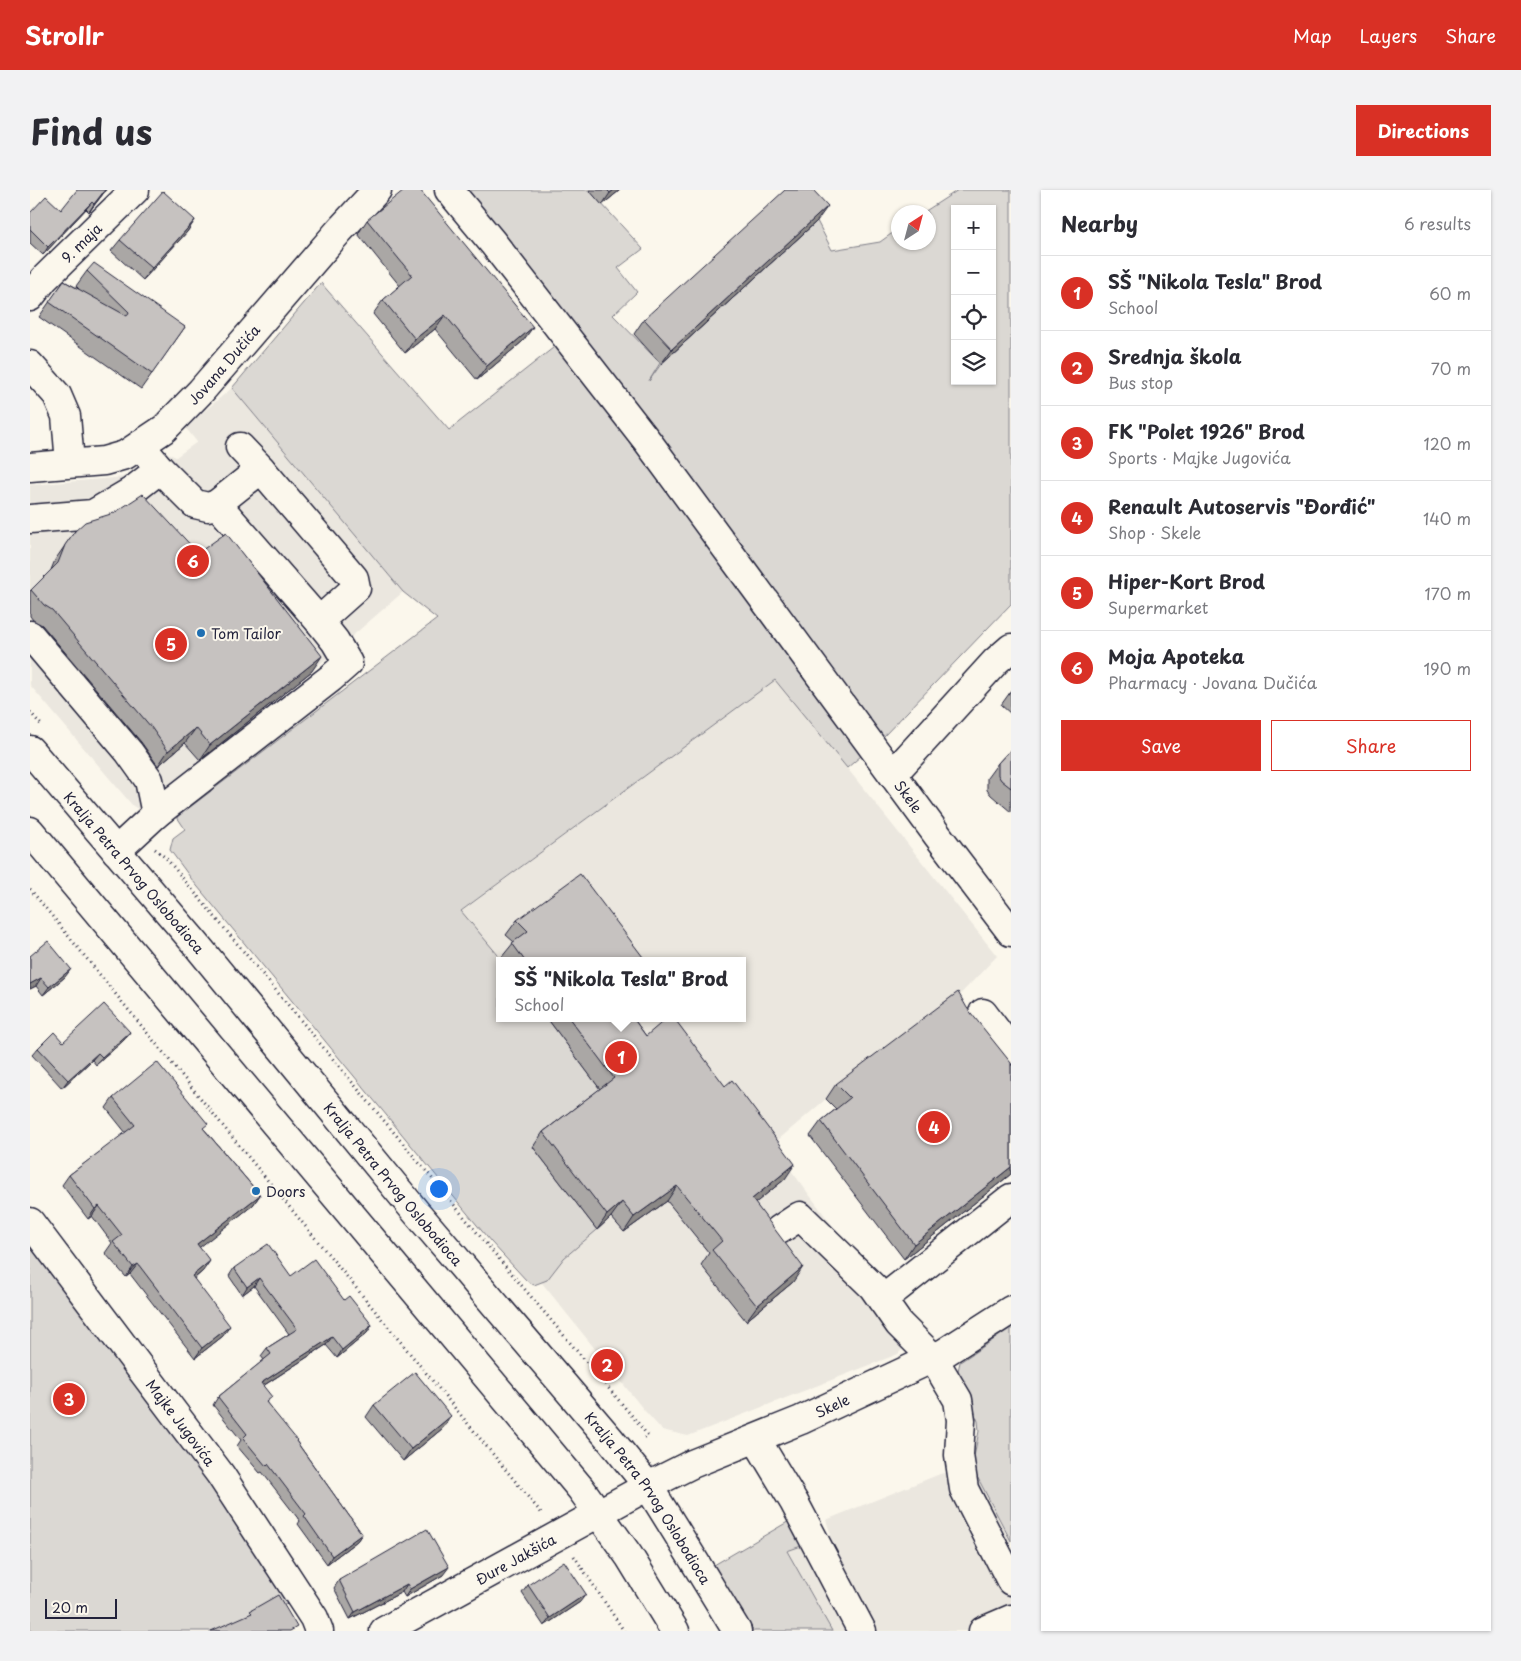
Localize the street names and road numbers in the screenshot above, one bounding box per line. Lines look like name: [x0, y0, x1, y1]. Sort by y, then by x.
street label: 9. maja: [56, 218, 106, 267]
street label: Jovana Dučića: [183, 320, 265, 409]
street label: Skele: [890, 776, 928, 817]
street label: Kralja Petra Prvog Oslobodioca: [59, 787, 210, 958]
street label: Kralja Petra Prvog Oslobodioca: [319, 1097, 468, 1270]
street label: Majke Jugovića: [141, 1375, 221, 1471]
street label: Skele: [811, 1388, 853, 1423]
street label: Kralja Petra Prvog Oslobodioca: [580, 1407, 717, 1588]
street label: Đure Jakšića: [471, 1528, 560, 1589]

